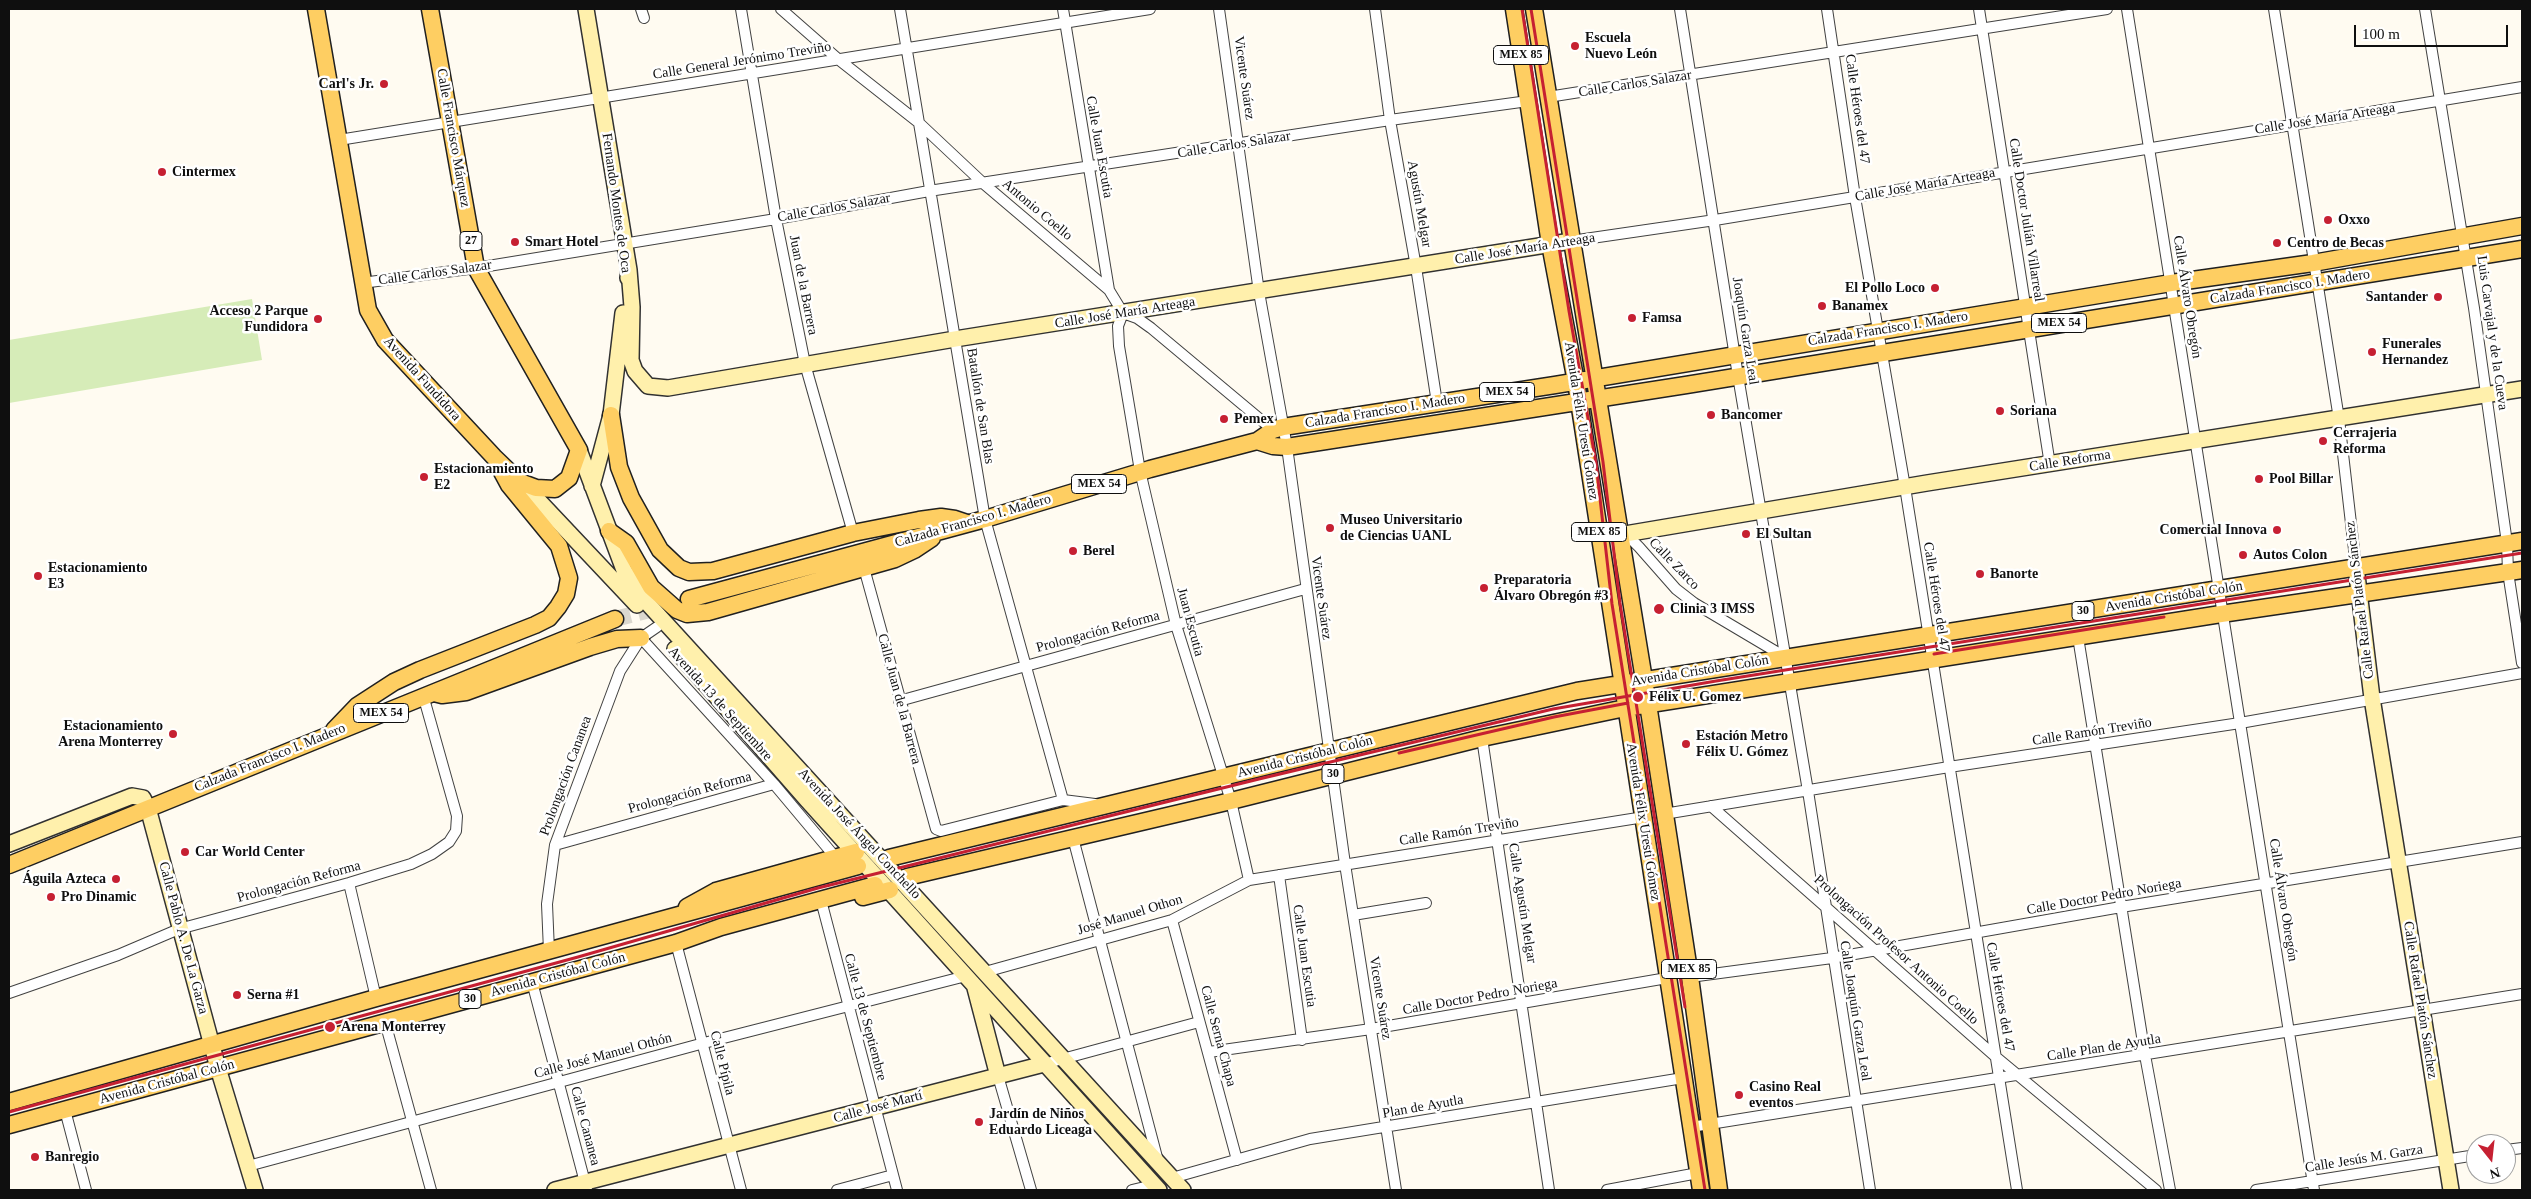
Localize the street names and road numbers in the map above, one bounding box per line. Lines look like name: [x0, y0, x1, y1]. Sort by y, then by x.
street label: Vicente Suárez: [1230, 35, 1258, 121]
street label: Calle General Jerónimo Treviño: [652, 39, 832, 83]
road number: MEX 85: [1494, 46, 1548, 64]
street label: Calle Héroes del 47: [1841, 53, 1873, 165]
street label: Calle Francisco Márquez: [433, 67, 473, 209]
street label: Calle Carlos Salazar: [1577, 67, 1693, 101]
street label: Calle Juan Escutia: [1082, 95, 1116, 199]
street label: Calle José María Arteaga: [2254, 100, 2396, 138]
street label: Calle Carlos Salazar: [1176, 128, 1292, 162]
street label: Fernando Montes de Oca: [598, 132, 634, 274]
street label: Calle Doctor Julián Villarreal: [2005, 137, 2047, 303]
street label: Agustín Melgar: [1403, 159, 1435, 249]
street label: Calle José María Arteaga: [1854, 164, 1996, 206]
street label: Antonio Coello: [998, 176, 1076, 244]
street label: Calle Carlos Salazar: [776, 190, 892, 226]
street label: Calle José María Arteaga: [1454, 230, 1596, 268]
road number: 27: [460, 232, 482, 250]
street label: Juan de la Barrera: [785, 234, 821, 336]
street label: Calle Álvaro Obregón: [2169, 234, 2205, 360]
street label: Luis Carvajal y de la Cueva: [2473, 255, 2511, 411]
street label: Calle Carlos Salazar: [377, 257, 493, 289]
street label: Calzada Francisco I. Madero: [2209, 266, 2371, 308]
street label: Joaquín Garza Leal: [1728, 276, 1762, 386]
street label: Calle José María Arteaga: [1054, 294, 1196, 332]
street label: Calzada Francisco I. Madero: [1807, 308, 1969, 350]
road number: MEX 54: [2032, 314, 2086, 332]
street label: Avenida Fundidora: [380, 333, 464, 425]
street label: Avenida Félix Uresti Gómez: [1560, 341, 1602, 501]
street label: Batallón de San Blas: [963, 347, 997, 465]
road number: MEX 54: [1480, 382, 1534, 402]
street label: Calzada Francisco I. Madero: [1304, 390, 1466, 432]
street label: Calle Reforma: [2028, 446, 2112, 476]
road number: MEX 54: [1072, 474, 1126, 494]
street label: Calzada Francisco I. Madero: [893, 491, 1053, 551]
street label: Calle Rafael Platón Sánchez: [2342, 520, 2378, 680]
road number: MEX 85: [1572, 522, 1626, 542]
street label: Calle Zarco: [1645, 535, 1703, 593]
street label: Calle Héroes del 47: [1919, 541, 1953, 653]
street label: Vicente Suárez: [1307, 555, 1335, 641]
street label: Avenida Cristóbal Colón: [2104, 578, 2244, 616]
street label: Juan Escutia: [1173, 586, 1207, 658]
road number: 30: [2072, 602, 2094, 620]
street label: Prolongación Reforma: [1034, 607, 1162, 657]
street label: Calle Juan de la Barrera: [873, 632, 925, 766]
street label: Avenida 13 de Septiembre: [664, 643, 776, 765]
street label: Avenida Cristóbal Colón: [1630, 652, 1770, 690]
road number: MEX 54: [354, 704, 408, 722]
street label: Prolongación Cananea: [536, 714, 596, 838]
street label: Calle Ramón Treviño: [2031, 714, 2153, 750]
street label: Calzada Francisco I. Madero: [192, 720, 348, 796]
street label: Avenida Cristóbal Colón: [1236, 732, 1374, 782]
street label: Avenida Félix Uresti Gómez: [1622, 742, 1664, 902]
road number: 30: [1322, 764, 1344, 784]
street label: Avenida José Ángel Conchello: [794, 765, 924, 903]
street label: Prolongación Reforma: [626, 768, 754, 818]
street label: Calle Ramón Treviño: [1398, 814, 1520, 850]
street label: Calle Álvaro Obregón: [2265, 837, 2301, 963]
street label: Calle Agustín Melgar: [1504, 842, 1540, 964]
street label: Prolongación Reforma: [235, 857, 363, 907]
street label: Calle Pablo A. De La Garza: [155, 860, 211, 1016]
street label: Prolongación Profesor Antonio Coello: [1810, 872, 1982, 1028]
street label: Calle Doctor Pedro Noriega: [2025, 875, 2183, 919]
street label: José Manuel Othon: [1075, 891, 1185, 939]
street label: Calle Juan Escutia: [1288, 904, 1320, 1008]
street label: Calle Rafael Platón Sánchez: [2399, 920, 2441, 1080]
street label: Calle Joaquín Garza Leal: [1836, 940, 1874, 1082]
street label: Calle Héroes del 47: [1982, 941, 2018, 1053]
street label: Avenida Cristóbal Colón: [489, 949, 627, 1001]
street label: Calle 13 de Septiembre: [840, 952, 890, 1082]
street label: Vicente Suárez: [1365, 955, 1395, 1041]
road number: MEX 85: [1662, 960, 1716, 979]
street label: Calle Doctor Pedro Noriega: [1401, 975, 1559, 1019]
street label: Calle Serna Chapa: [1196, 984, 1240, 1088]
road number: 30: [459, 990, 481, 1009]
street label: Calle Pípila: [706, 1029, 738, 1097]
street label: Calle José Manuel Othón: [532, 1030, 674, 1082]
street label: Calle Plan de Ayutla: [2046, 1031, 2162, 1065]
street label: Avenida Cristóbal Colón: [98, 1056, 236, 1108]
street label: Calle Cananea: [566, 1085, 604, 1167]
street label: Calle José Martí: [832, 1087, 924, 1127]
street label: Plan de Ayutla: [1381, 1092, 1465, 1122]
street label: Calle Jesús M. Garza: [2304, 1141, 2424, 1177]

